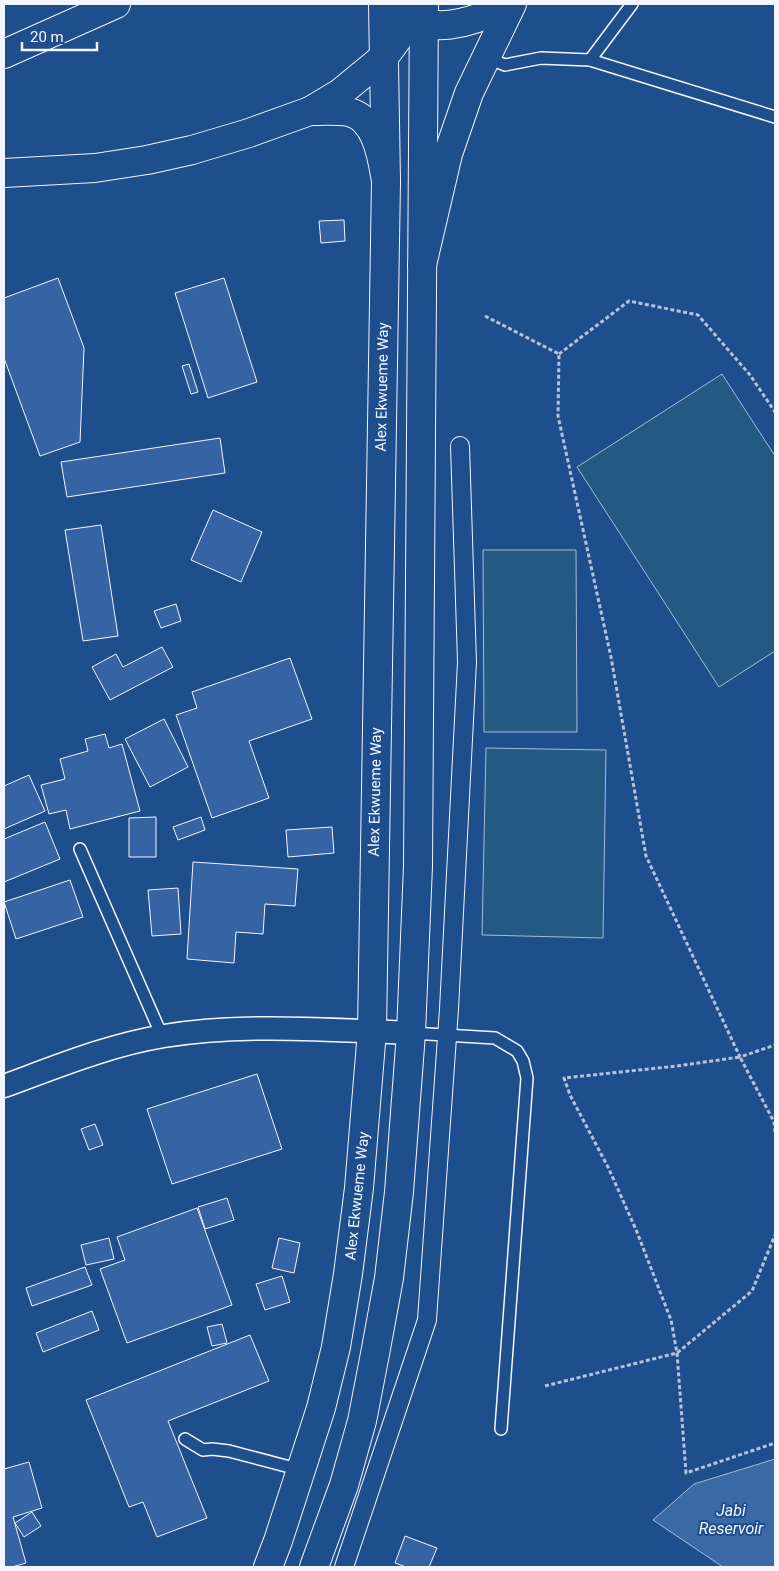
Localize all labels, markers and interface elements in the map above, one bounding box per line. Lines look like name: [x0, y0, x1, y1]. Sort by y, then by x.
scale bar: [22, 20, 98, 52]
text: 20 m: [30, 28, 64, 46]
street label: Alex Ekwueme Way: [372, 322, 392, 452]
street label: Alex Ekwueme Way: [365, 727, 385, 857]
street label: Alex Ekwueme Way: [341, 1131, 373, 1261]
water label: Jabi Reservoir: [699, 1501, 764, 1538]

